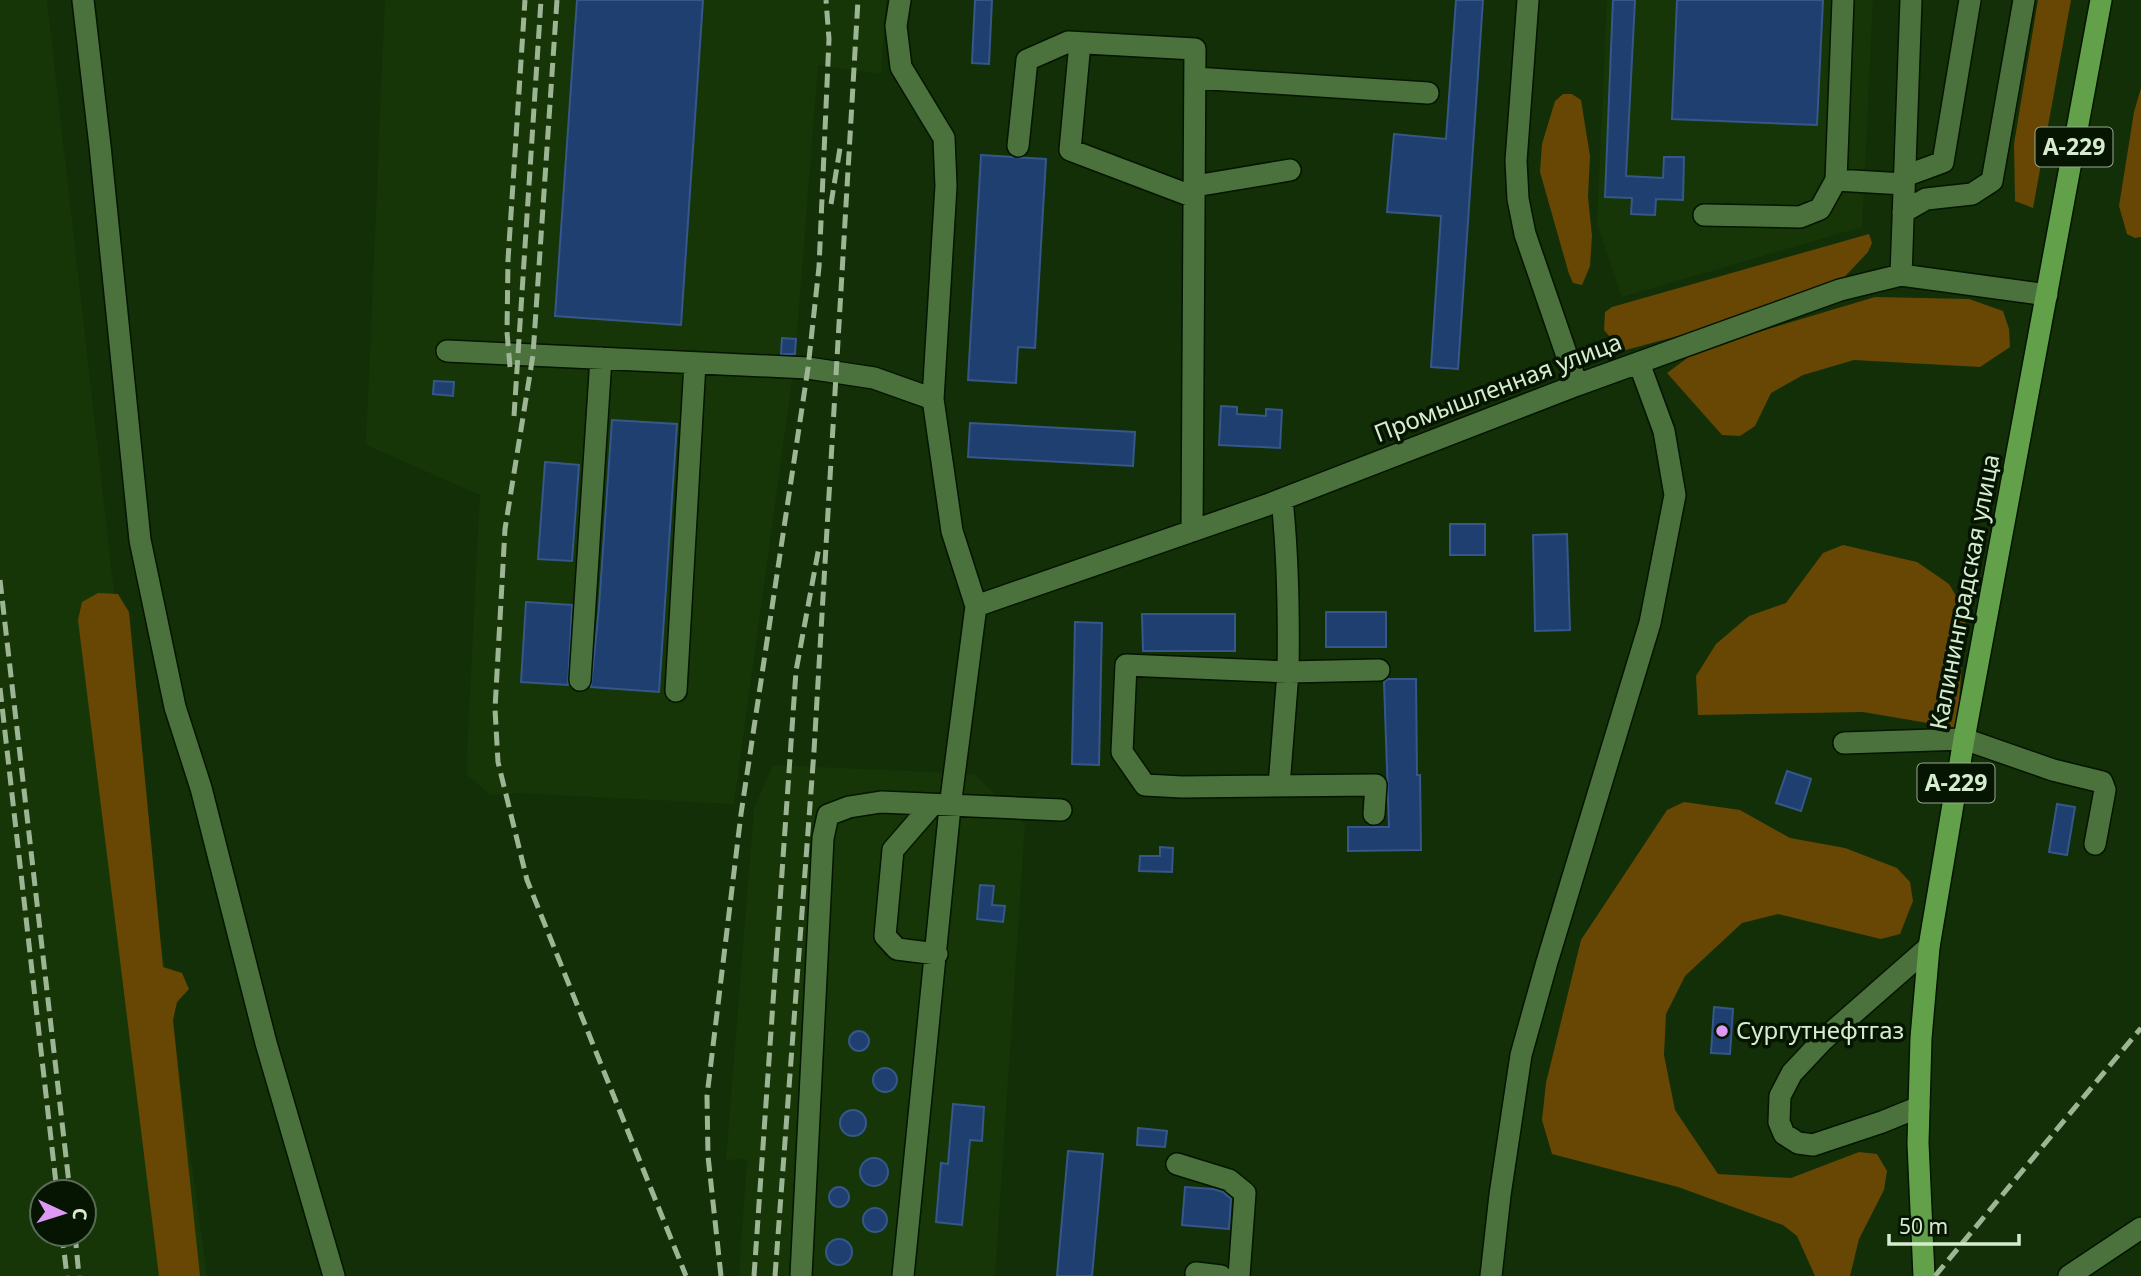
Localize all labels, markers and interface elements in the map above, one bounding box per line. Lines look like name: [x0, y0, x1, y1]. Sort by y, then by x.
road number: А-229: [2036, 128, 2112, 166]
street label: Промышленная улица: [1369, 324, 1626, 449]
street label: Калининградская улица: [1921, 451, 2006, 732]
road number: А-229: [1918, 764, 1994, 803]
place label: Сургутнефтгаз: [1736, 1013, 1904, 1046]
marker: Сургутнефтгаз: [1714, 1023, 1730, 1039]
north arrow: [28, 1178, 98, 1248]
scale bar: [1889, 1202, 2018, 1246]
text: С: [67, 1207, 93, 1221]
text: 50 m: [1899, 1212, 1948, 1240]

